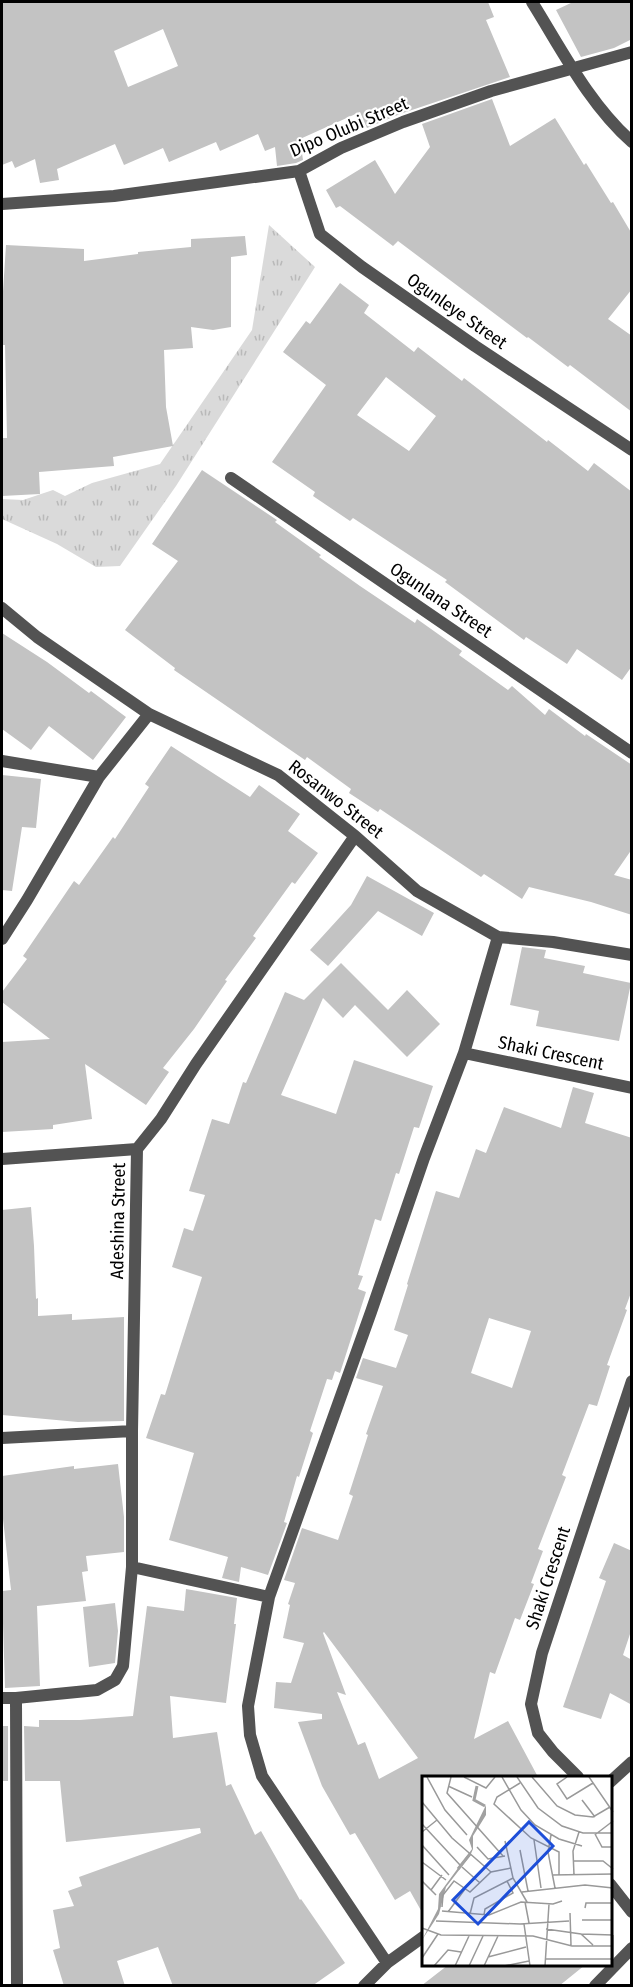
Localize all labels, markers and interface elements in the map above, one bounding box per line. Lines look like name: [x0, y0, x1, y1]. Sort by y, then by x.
street label: Dipo Olubi Street: [287, 92, 412, 162]
street label: Ogunleye Street: [403, 268, 511, 354]
street label: Ogunlana Street: [386, 558, 496, 642]
street label: Rosanwo Street: [284, 755, 388, 843]
street label: Shaki Crescent: [496, 1031, 606, 1075]
street label: Adeshina Street: [106, 1162, 130, 1279]
street label: Shaki Crescent: [521, 1523, 575, 1632]
inset map: [422, 1776, 612, 1966]

